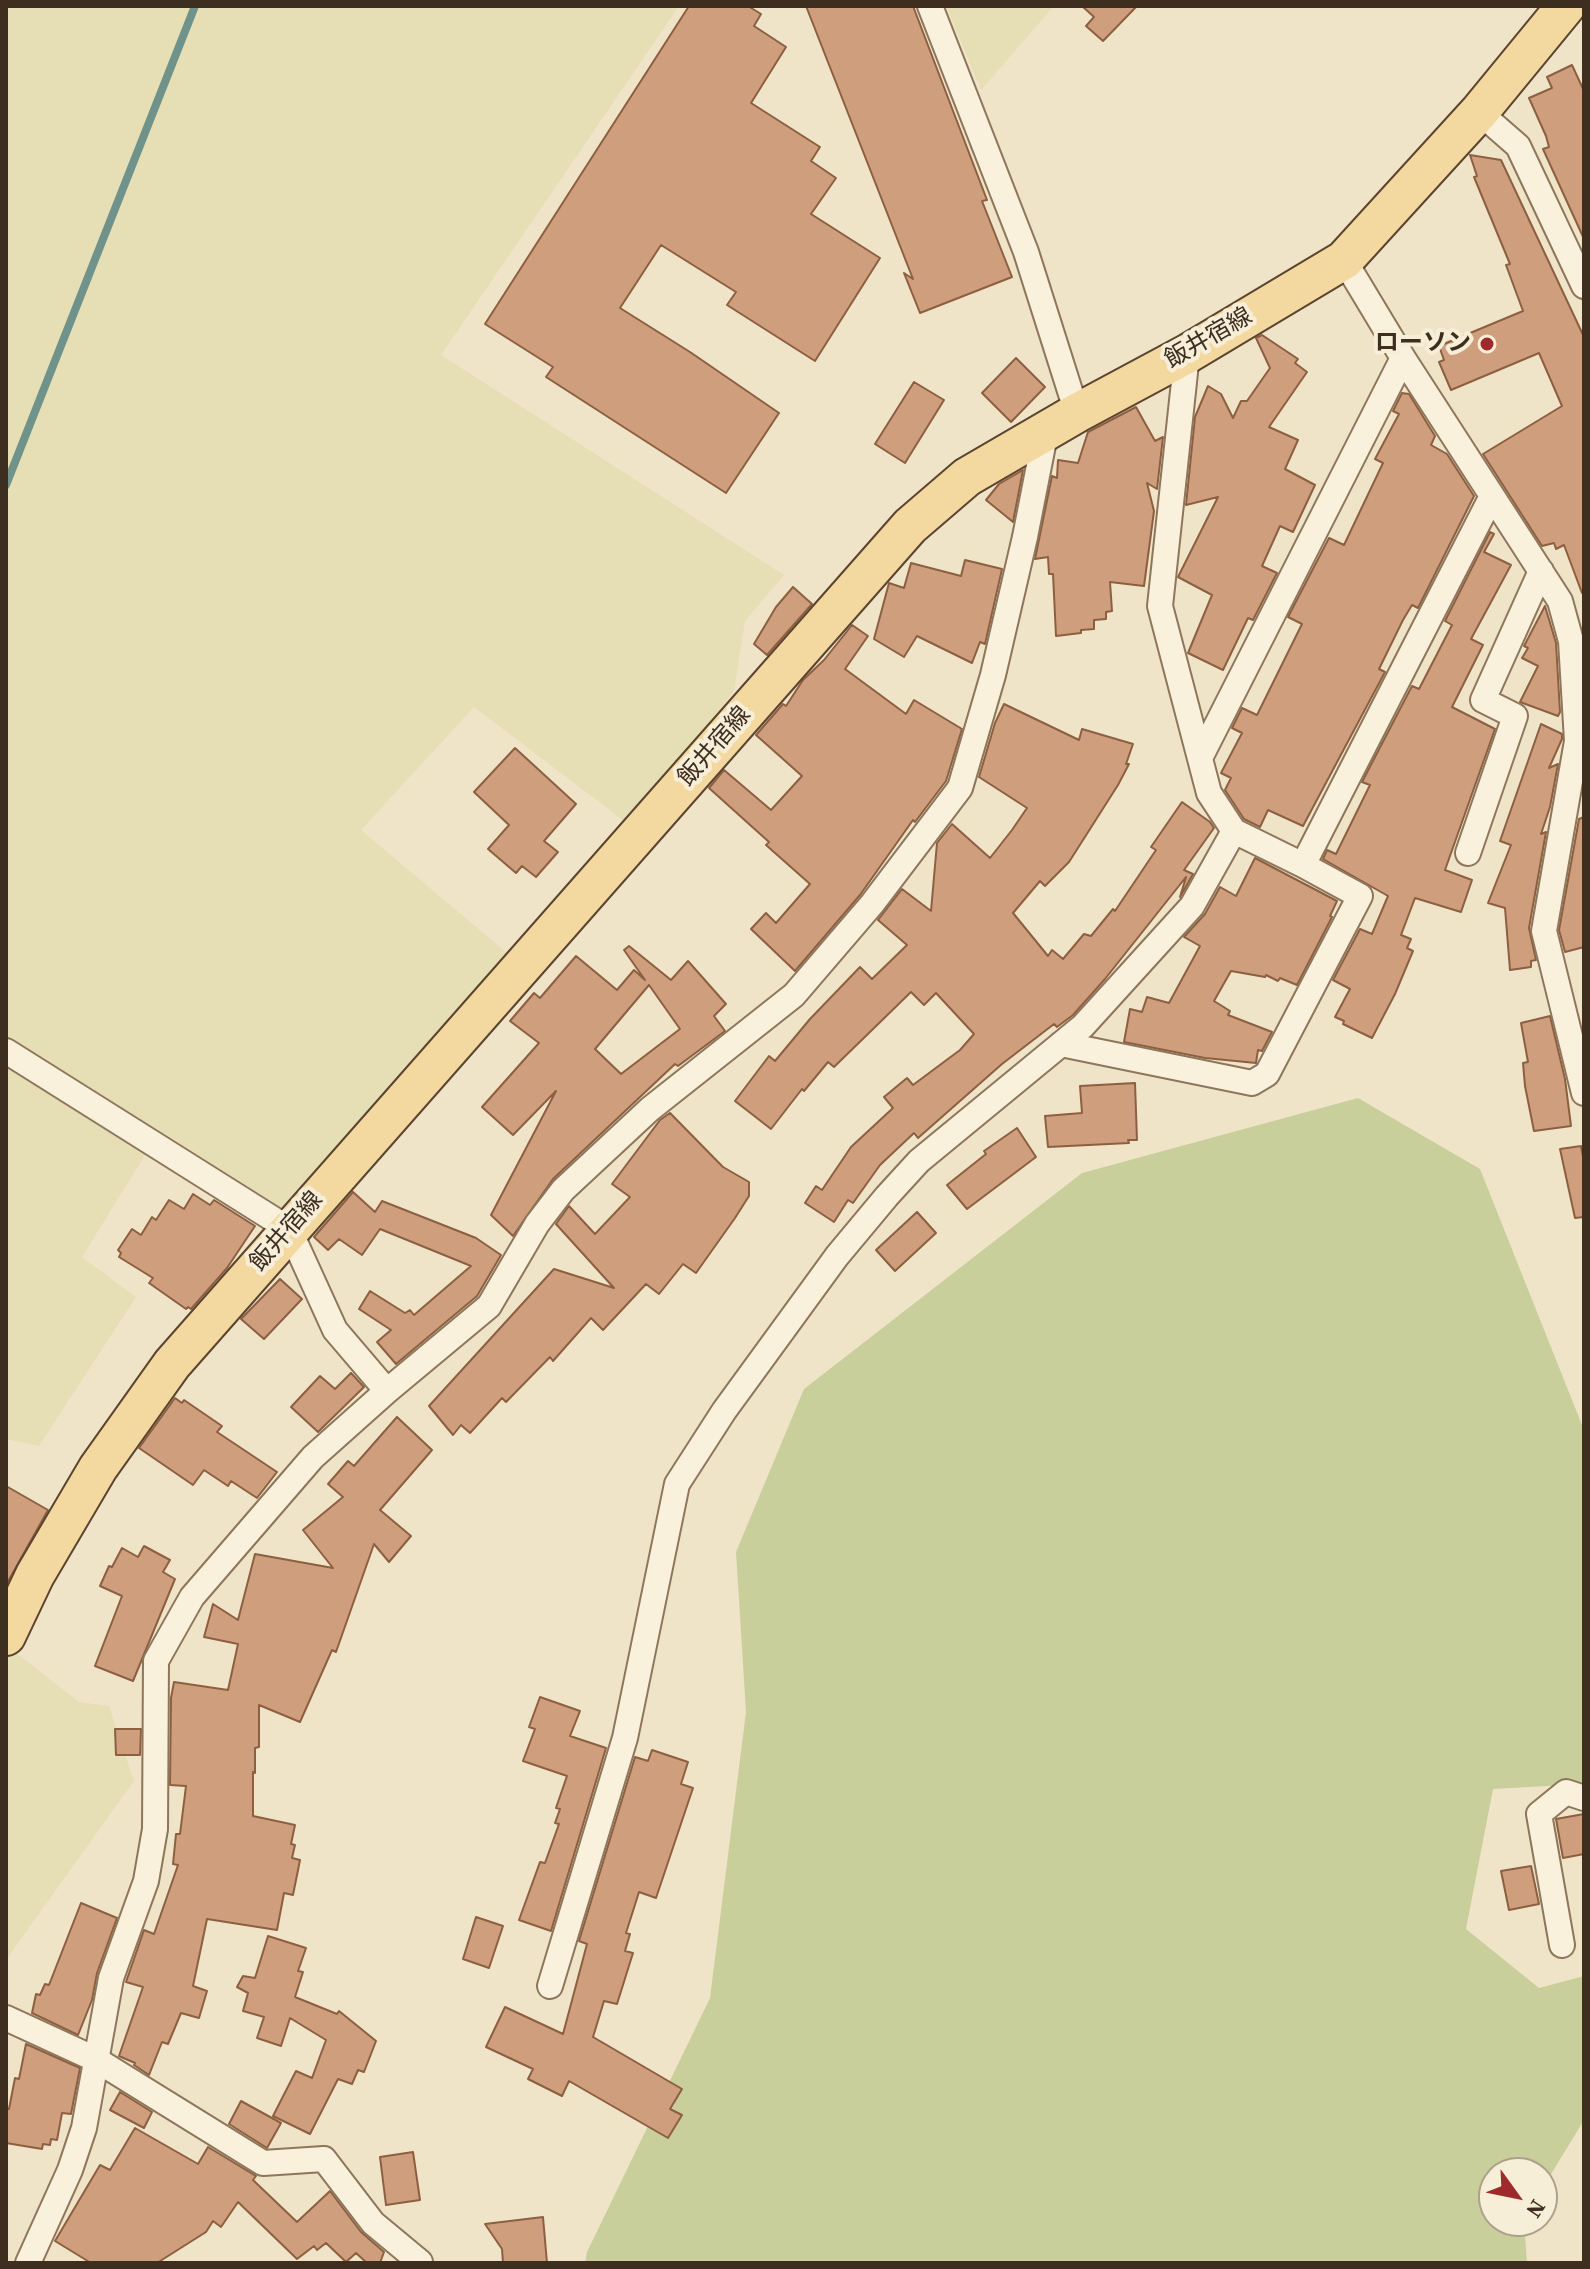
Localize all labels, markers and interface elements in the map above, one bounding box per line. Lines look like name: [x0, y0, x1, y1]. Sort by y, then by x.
street label: 飯井宿線: [1160, 303, 1258, 375]
place label: ローソン: [1375, 330, 1471, 358]
marker: ローソン: [1478, 335, 1496, 353]
street label: 飯井宿線: [673, 701, 757, 793]
street label: 飯井宿線: [245, 1186, 329, 1278]
north arrow: [1478, 2157, 1558, 2237]
text: N: [1520, 2194, 1553, 2224]

